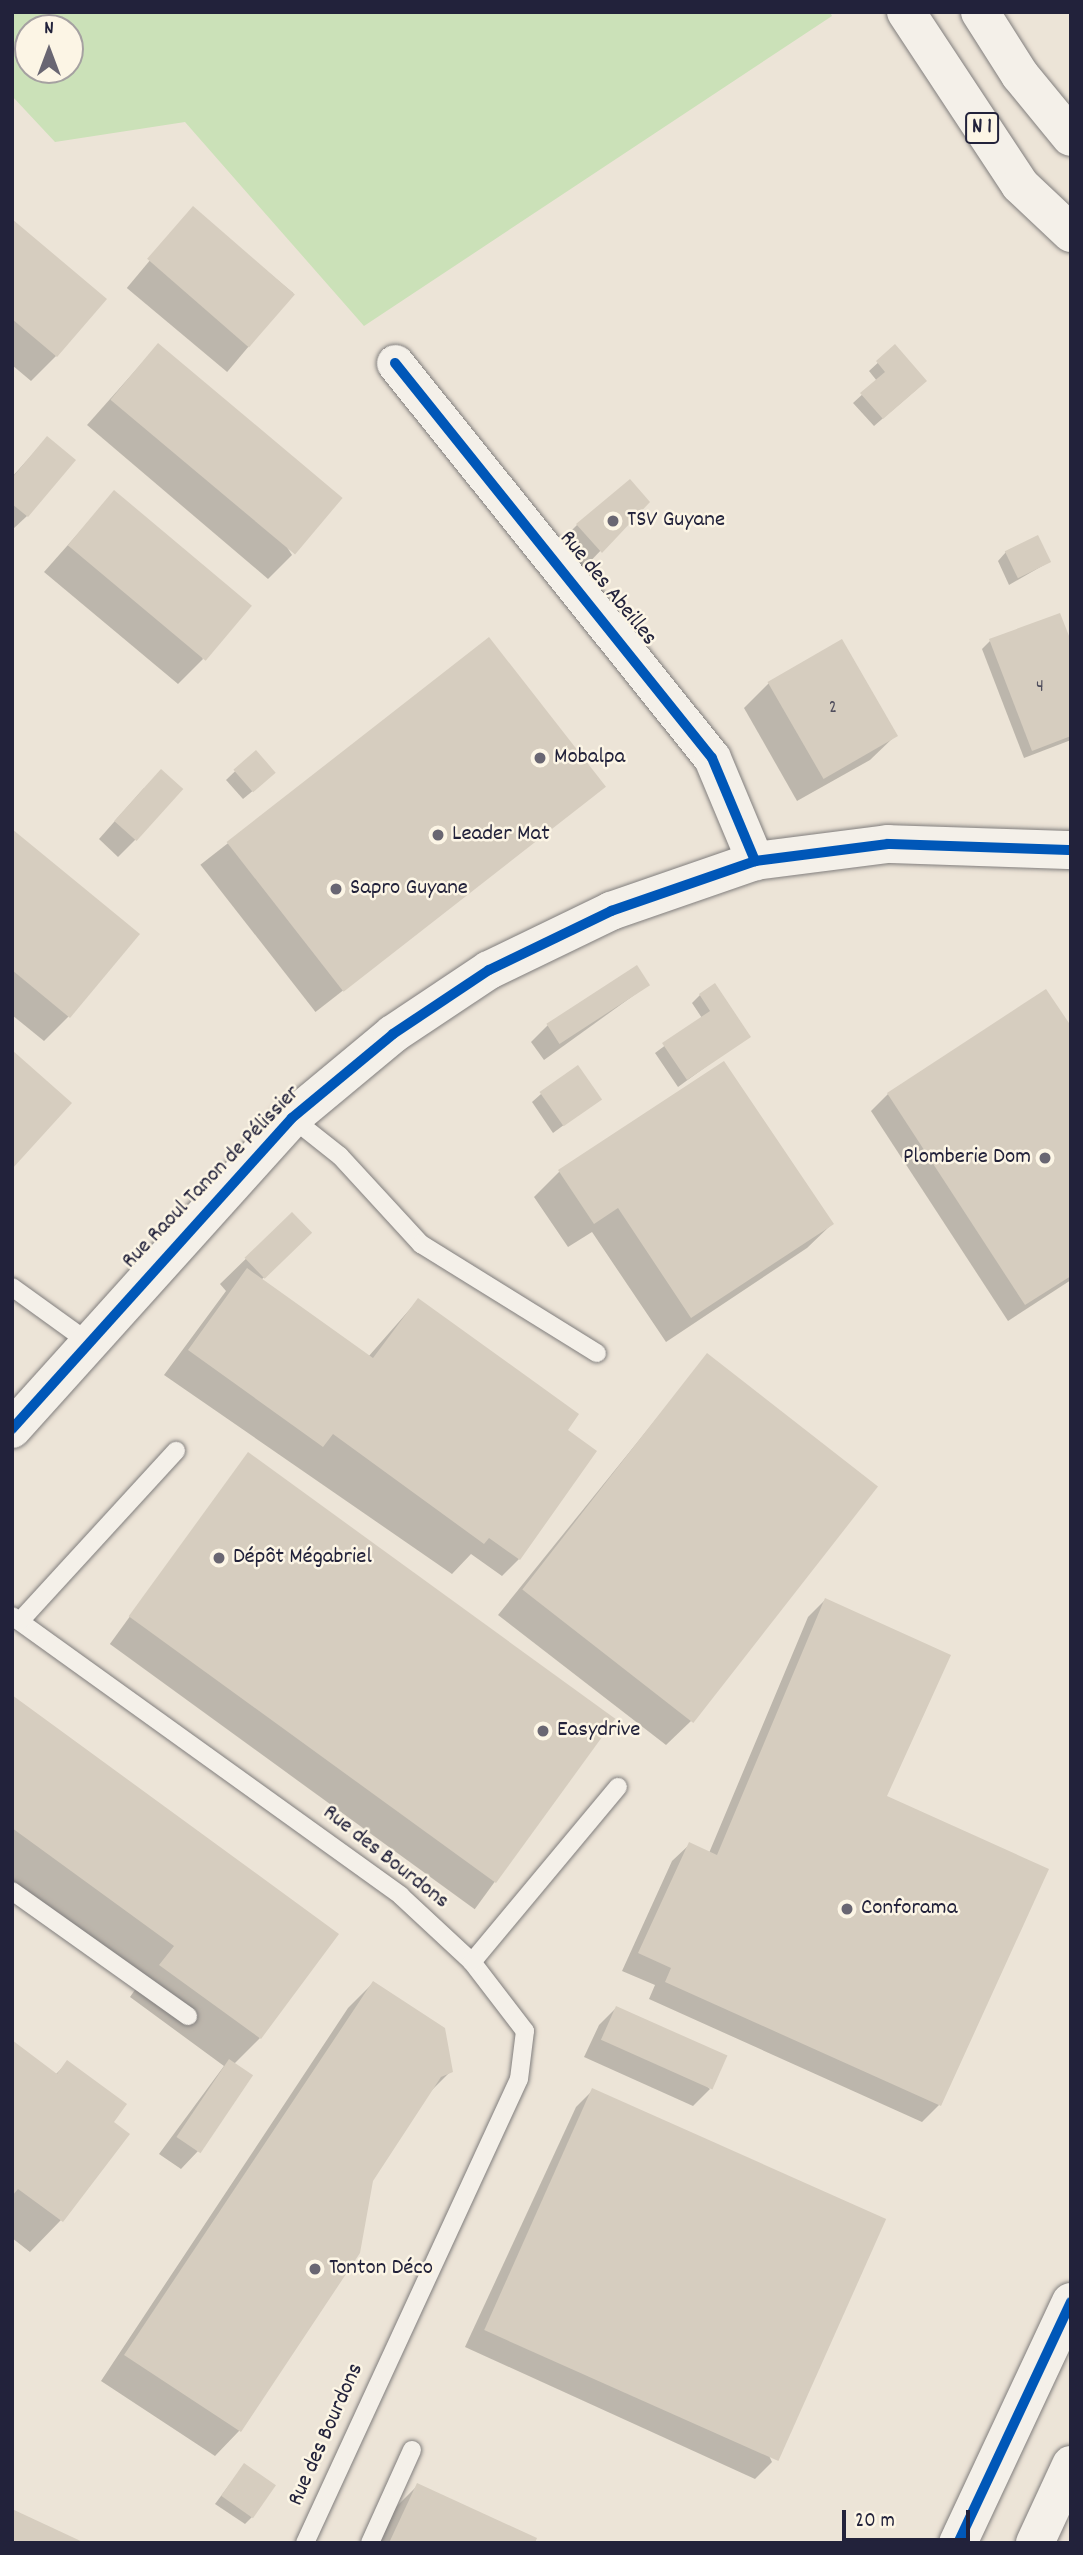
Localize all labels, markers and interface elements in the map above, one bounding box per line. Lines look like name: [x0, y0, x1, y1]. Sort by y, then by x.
north arrow: [14, 14, 84, 84]
text: N: [44, 16, 54, 43]
road number: N 1: [964, 110, 1000, 146]
place label: TSV Guyane: [627, 507, 725, 535]
marker: TSV Guyane: [605, 513, 621, 529]
street label: Rue des Abeilles: [552, 526, 662, 652]
house number: 4: [1036, 677, 1044, 699]
house number: 2: [829, 698, 837, 720]
place label: Mobalpa: [554, 744, 625, 772]
marker: Mobalpa: [532, 750, 548, 766]
place label: Leader Mat: [452, 821, 550, 849]
marker: Leader Mat: [430, 827, 446, 843]
place label: Sapro Guyane: [350, 875, 468, 903]
marker: Sapro Guyane: [328, 881, 344, 897]
street label: Rue Raoul Tanon de Pélissier: [117, 1080, 307, 1276]
place label: Plomberie Dom: [903, 1144, 1031, 1172]
marker: Plomberie Dom: [1037, 1150, 1053, 1166]
place label: Dépôt Mégabriel: [233, 1544, 372, 1572]
marker: Dépôt Mégabriel: [211, 1550, 227, 1566]
place label: Easydrive: [557, 1717, 640, 1745]
marker: Easydrive: [535, 1723, 551, 1739]
street label: Rue des Bourdons: [316, 1800, 454, 1916]
place label: Conforama: [861, 1895, 957, 1923]
marker: Conforama: [839, 1901, 855, 1917]
place label: Tonton Déco: [329, 2255, 433, 2283]
marker: Tonton Déco: [307, 2261, 323, 2277]
street label: Rue des Bourdons: [283, 2359, 371, 2511]
scale bar: [845, 2496, 973, 2540]
text: 20 m: [855, 2507, 895, 2537]

